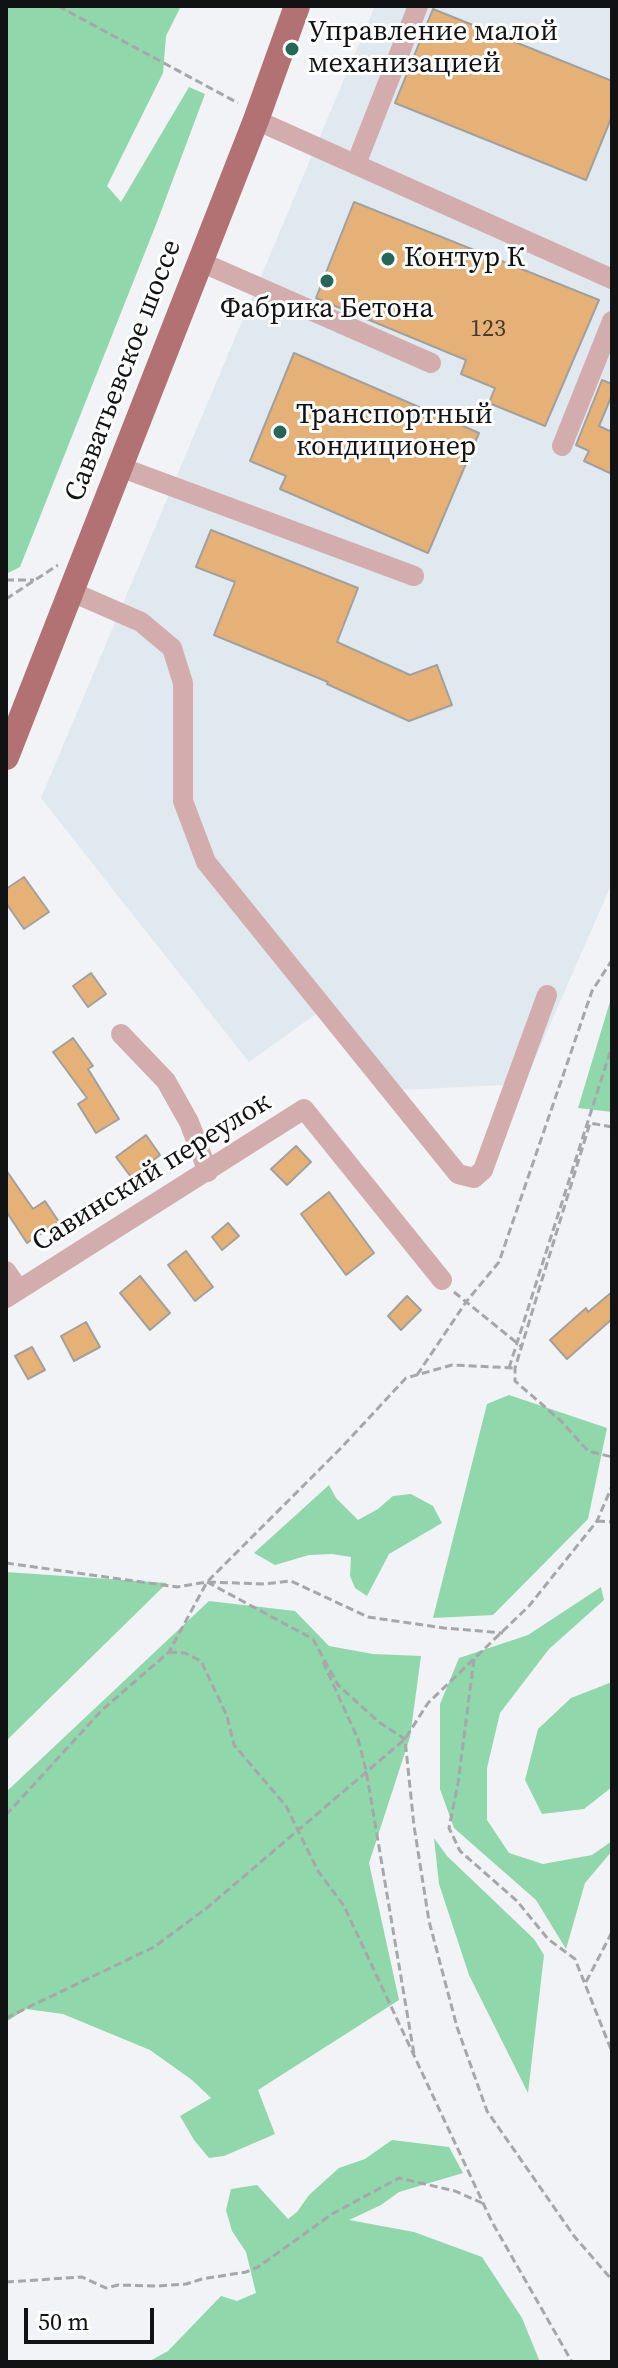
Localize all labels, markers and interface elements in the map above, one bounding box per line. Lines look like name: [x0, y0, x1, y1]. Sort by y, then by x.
place label: Управление малой механизацией: [308, 16, 558, 82]
marker: Управление малой механизацией: [283, 40, 301, 58]
street label: Савватьевское шоссе: [59, 235, 189, 507]
place label: Контур К: [404, 242, 525, 276]
marker: Контур К: [379, 250, 397, 268]
marker: Фабрика Бетона: [318, 272, 336, 290]
place label: Фабрика Бетона: [220, 293, 434, 327]
house number: 123: [470, 316, 506, 344]
place label: Транспортный кондиционер: [296, 399, 493, 465]
marker: Транспортный кондиционер: [271, 423, 289, 441]
street label: Савинский переулок: [27, 1086, 277, 1260]
scale bar: [28, 2292, 158, 2342]
text: 50 m: [38, 2305, 89, 2338]

